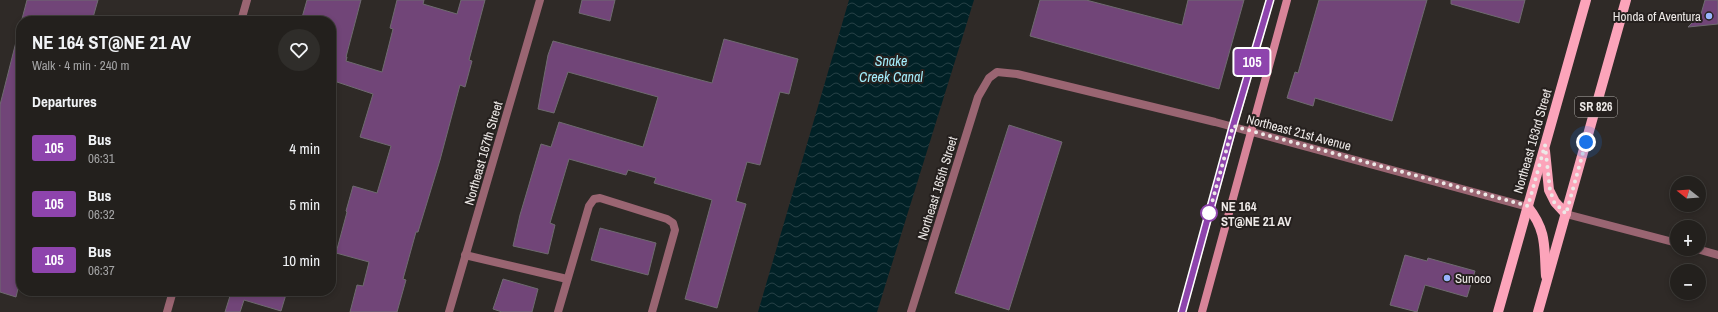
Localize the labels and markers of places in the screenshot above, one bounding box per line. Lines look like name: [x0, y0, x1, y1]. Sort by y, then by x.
place label: Honda of Aventura: [1613, 8, 1701, 25]
marker: Honda of Aventura: [1704, 11, 1714, 21]
place label: NE 164 ST@NE 21 AV: [1221, 198, 1292, 230]
marker: NE 164 ST@NE 21 AV: [1200, 204, 1218, 222]
place label: Sunoco: [1455, 270, 1491, 287]
marker: Sunoco: [1442, 273, 1452, 283]

